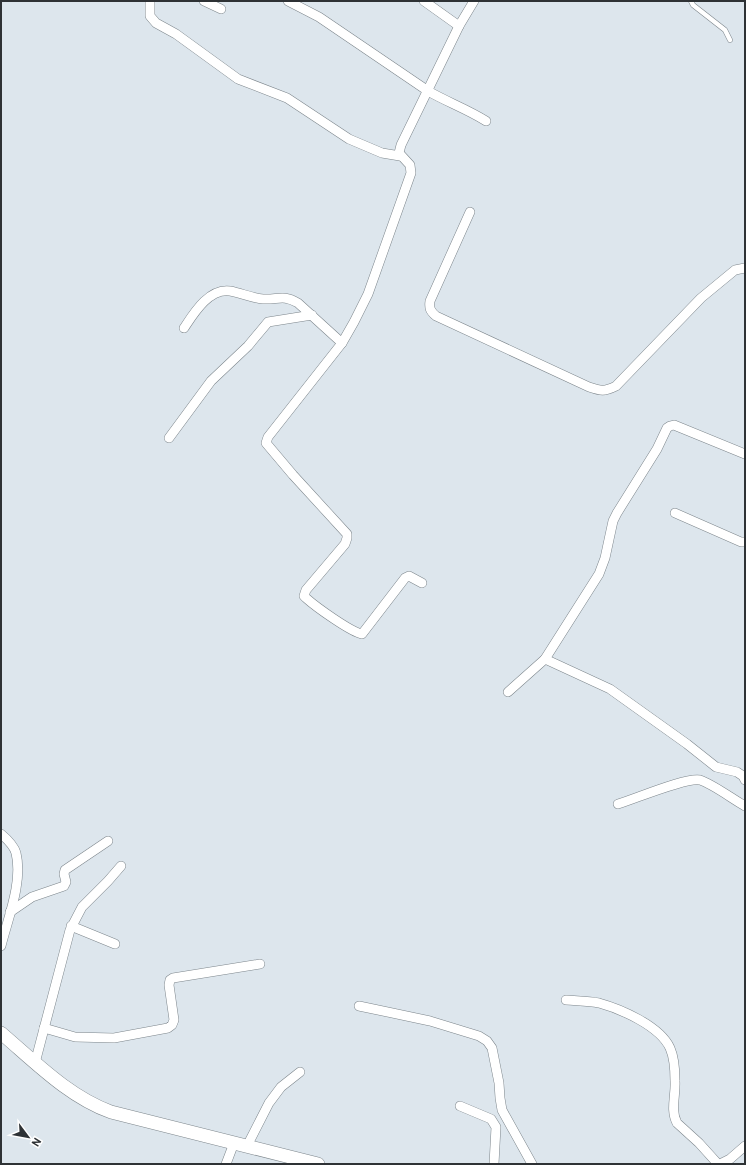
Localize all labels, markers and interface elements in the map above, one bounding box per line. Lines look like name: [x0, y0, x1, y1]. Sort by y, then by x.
north arrow: [8, 1117, 48, 1157]
text: N: [28, 1135, 44, 1149]

